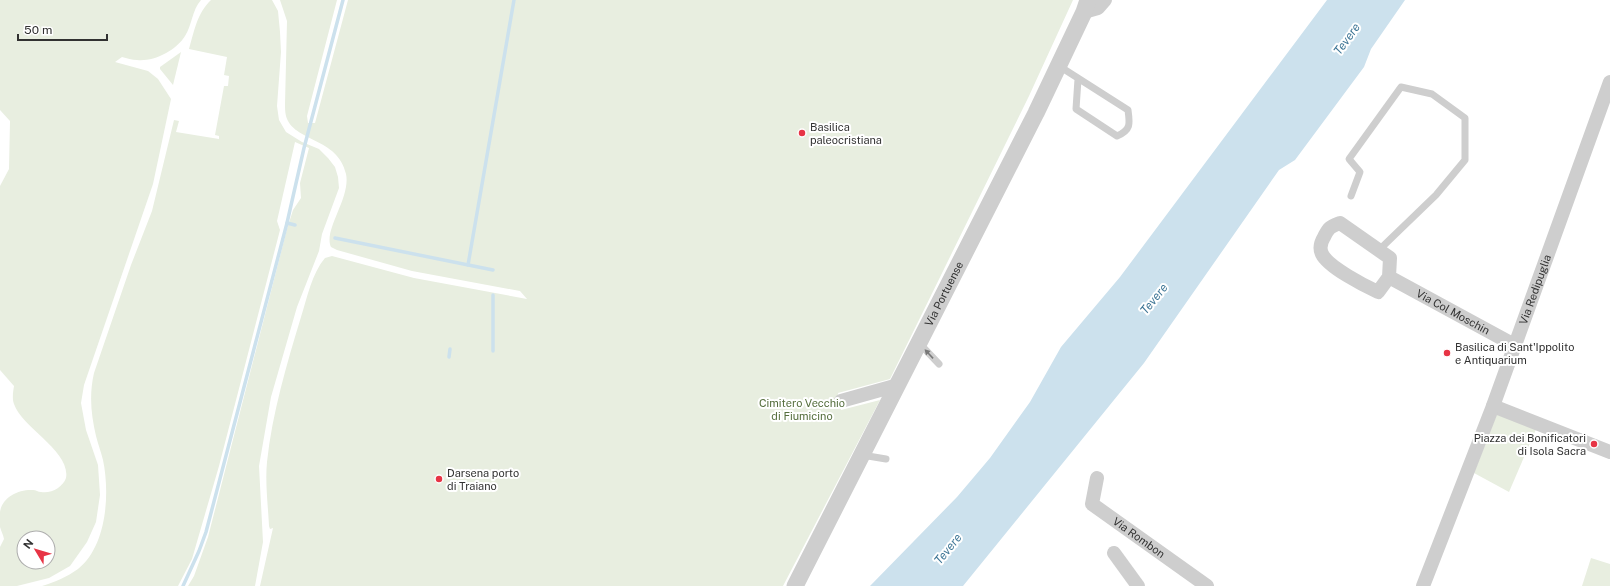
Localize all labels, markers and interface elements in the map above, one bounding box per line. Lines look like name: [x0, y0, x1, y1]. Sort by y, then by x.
scale bar: [18, 16, 107, 42]
water label: Tevere: [1331, 20, 1363, 57]
text: 50 m: [24, 23, 52, 37]
place label: Basilica paleocristiana: [810, 121, 882, 146]
marker: Basilica paleocristiana: [797, 128, 807, 138]
street label: Via Redipuglia: [1517, 253, 1553, 326]
street label: Via Portuense: [922, 259, 965, 328]
water label: Tevere: [1137, 280, 1171, 317]
street label: Via Col Moschin: [1414, 287, 1492, 337]
place label: Basilica di Sant'Ippolito e Antiquarium: [1455, 341, 1574, 366]
marker: Basilica di Sant'Ippolito e Antiquarium: [1442, 348, 1452, 358]
one-way arrow: [925, 349, 934, 358]
park label: Cimitero Vecchio di Fiumicino: [759, 397, 845, 422]
place label: Piazza dei Bonificatori di Isola Sacra: [1474, 432, 1586, 457]
marker: Piazza dei Bonificatori di Isola Sacra: [1589, 439, 1599, 449]
place label: Darsena porto di Traiano: [447, 467, 519, 492]
marker: Darsena porto di Traiano: [434, 474, 444, 484]
street label: Via Rombon: [1110, 515, 1167, 560]
north arrow: [16, 530, 56, 570]
water label: Tevere: [931, 530, 965, 567]
text: N: [21, 537, 35, 551]

